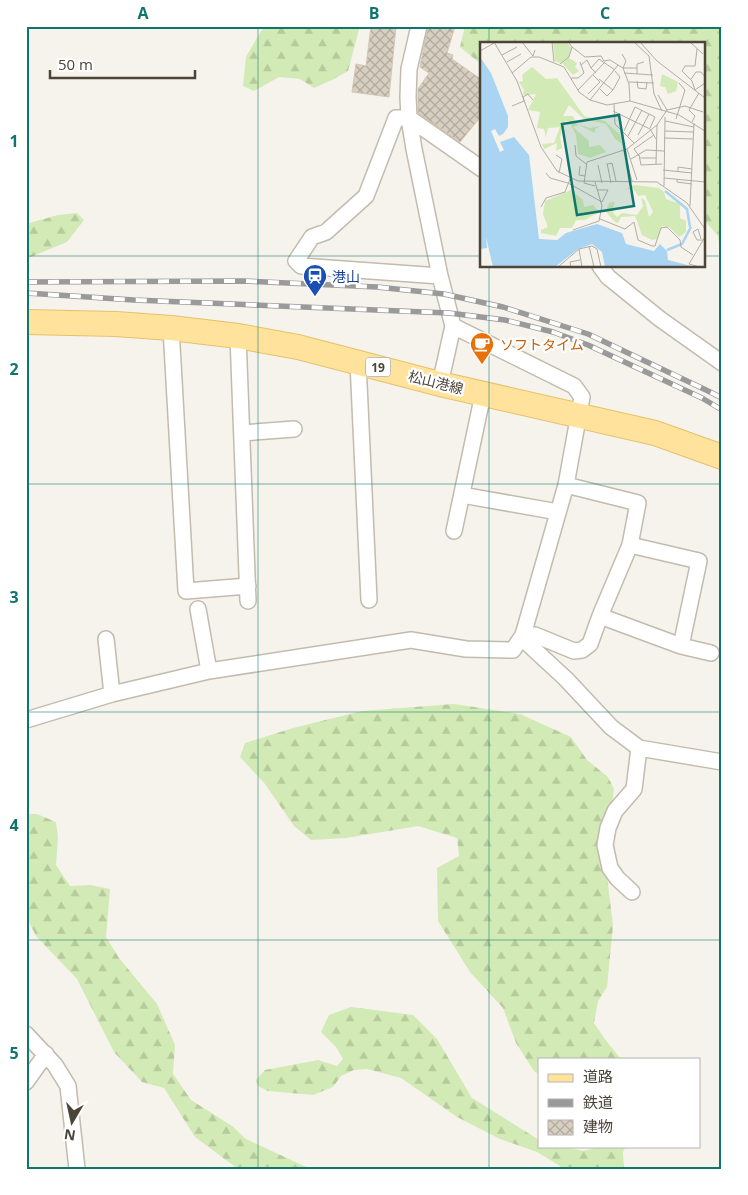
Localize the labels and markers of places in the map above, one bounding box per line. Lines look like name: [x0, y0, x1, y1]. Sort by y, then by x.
station icon: 港山: [302, 263, 328, 297]
place label: 港山: [332, 267, 360, 286]
cafe icon: ソフトタイム: [469, 331, 495, 365]
place label: ソフトタイム: [500, 335, 584, 354]

